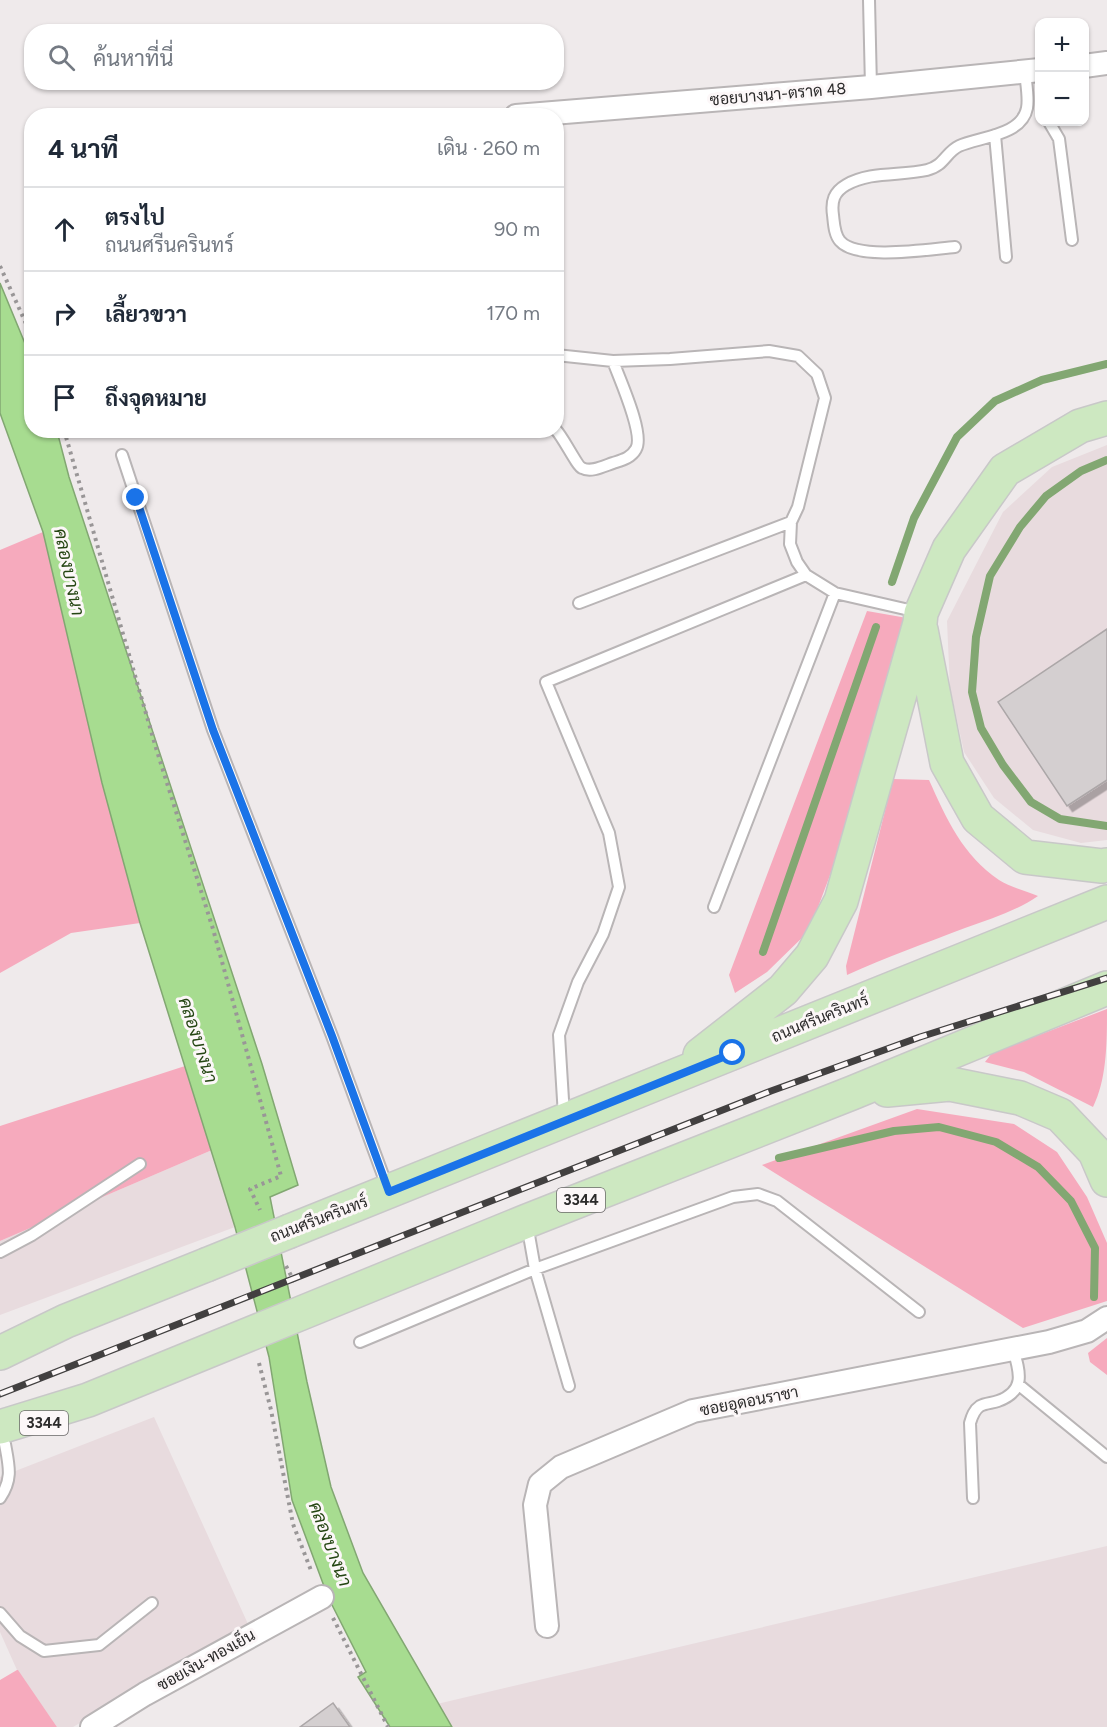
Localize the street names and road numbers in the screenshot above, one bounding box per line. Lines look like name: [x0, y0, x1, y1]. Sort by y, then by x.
street label: ซอยบางนา-ตราด 48: [709, 79, 847, 109]
street label: ถนนศรีนครินทร์: [768, 987, 872, 1046]
road number: 3344: [557, 1188, 605, 1212]
street label: ถนนศรีนครินทร์: [266, 1189, 371, 1246]
street label: ซอยอุดอนราชา: [698, 1382, 800, 1422]
road number: 3344: [20, 1411, 68, 1435]
street label: ซอยเงิน-ทองเย็น: [152, 1622, 258, 1695]

